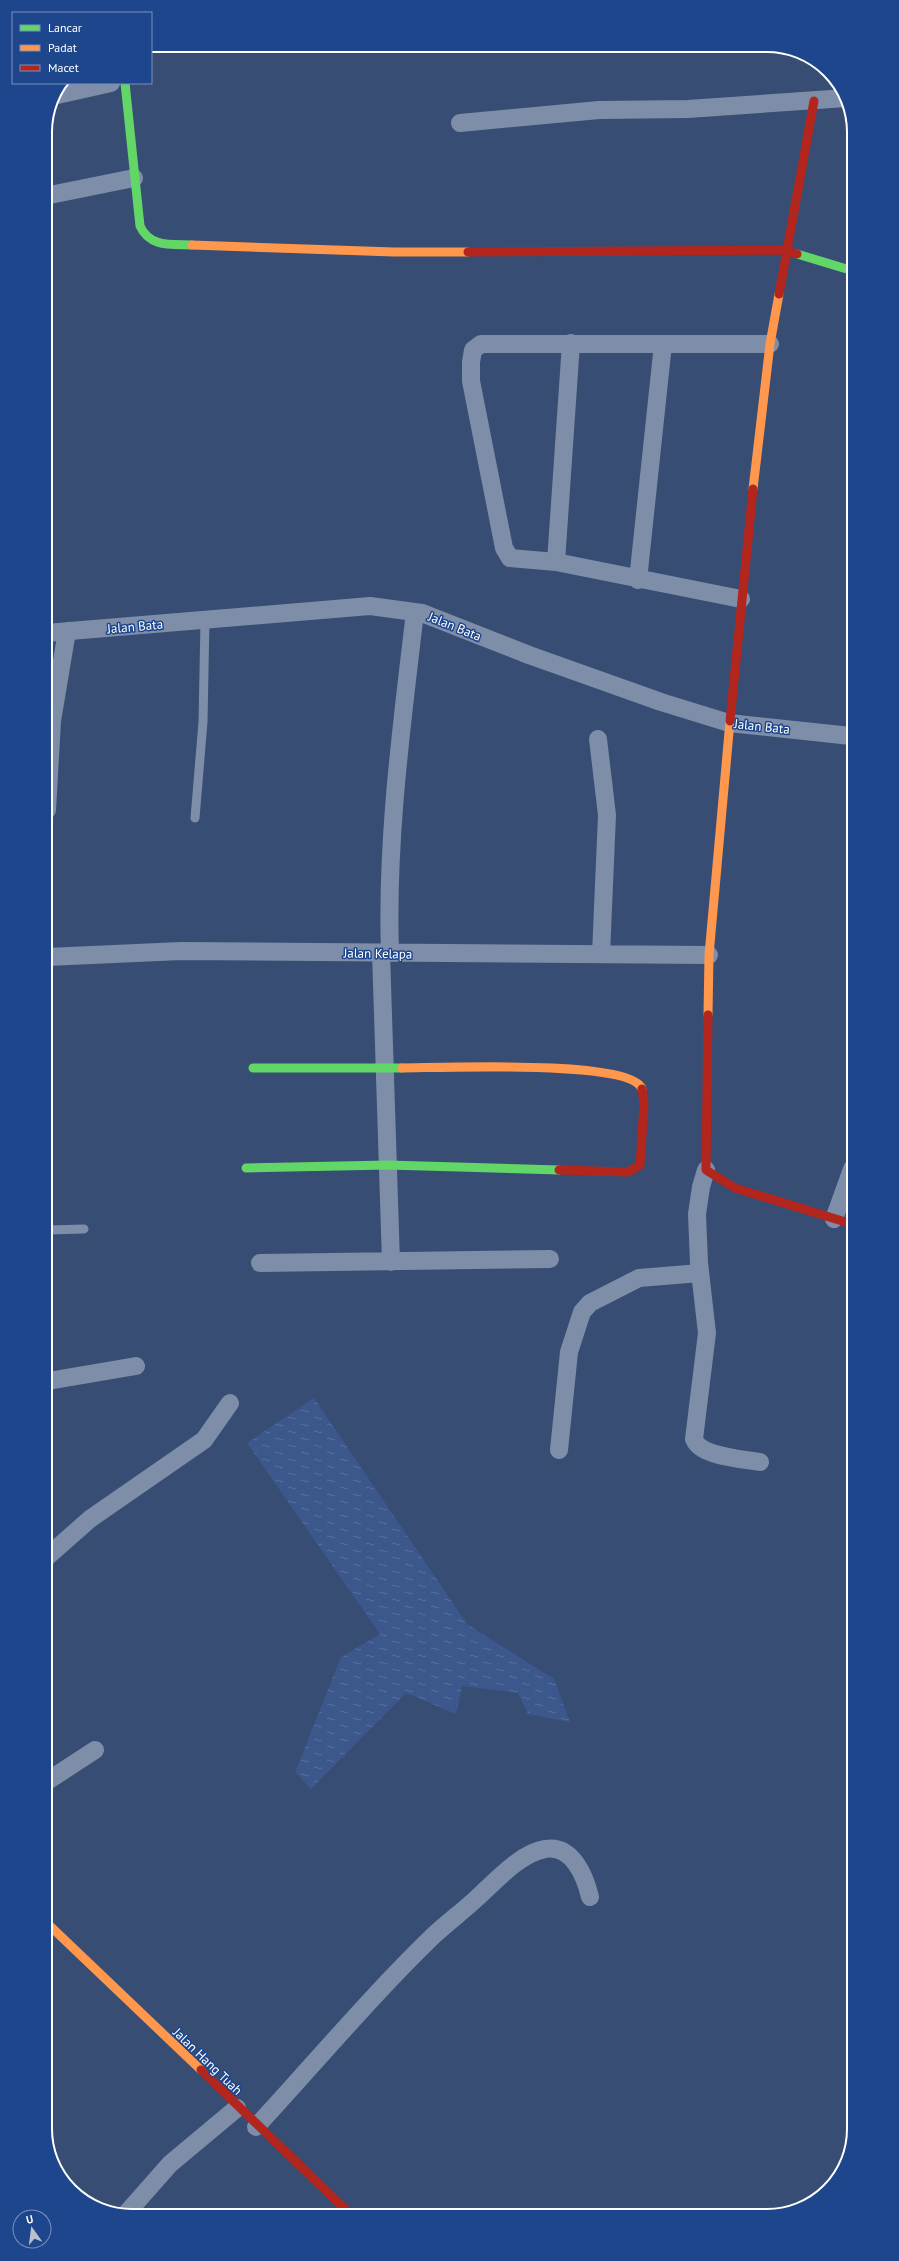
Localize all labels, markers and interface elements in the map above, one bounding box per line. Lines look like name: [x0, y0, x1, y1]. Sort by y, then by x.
legend: [12, 12, 152, 84]
text: Lancar: [48, 20, 82, 35]
text: Padat: [48, 40, 77, 55]
text: Macet: [48, 60, 79, 75]
street label: Jalan Bata: [425, 608, 484, 645]
street label: Jalan Bata: [105, 616, 164, 637]
street label: Jalan Bata: [732, 715, 791, 738]
street label: Jalan Kelapa: [342, 944, 412, 963]
street label: Jalan Hang Tuah: [169, 2023, 246, 2099]
north arrow: [12, 2209, 52, 2249]
text: U: [25, 2212, 35, 2227]

